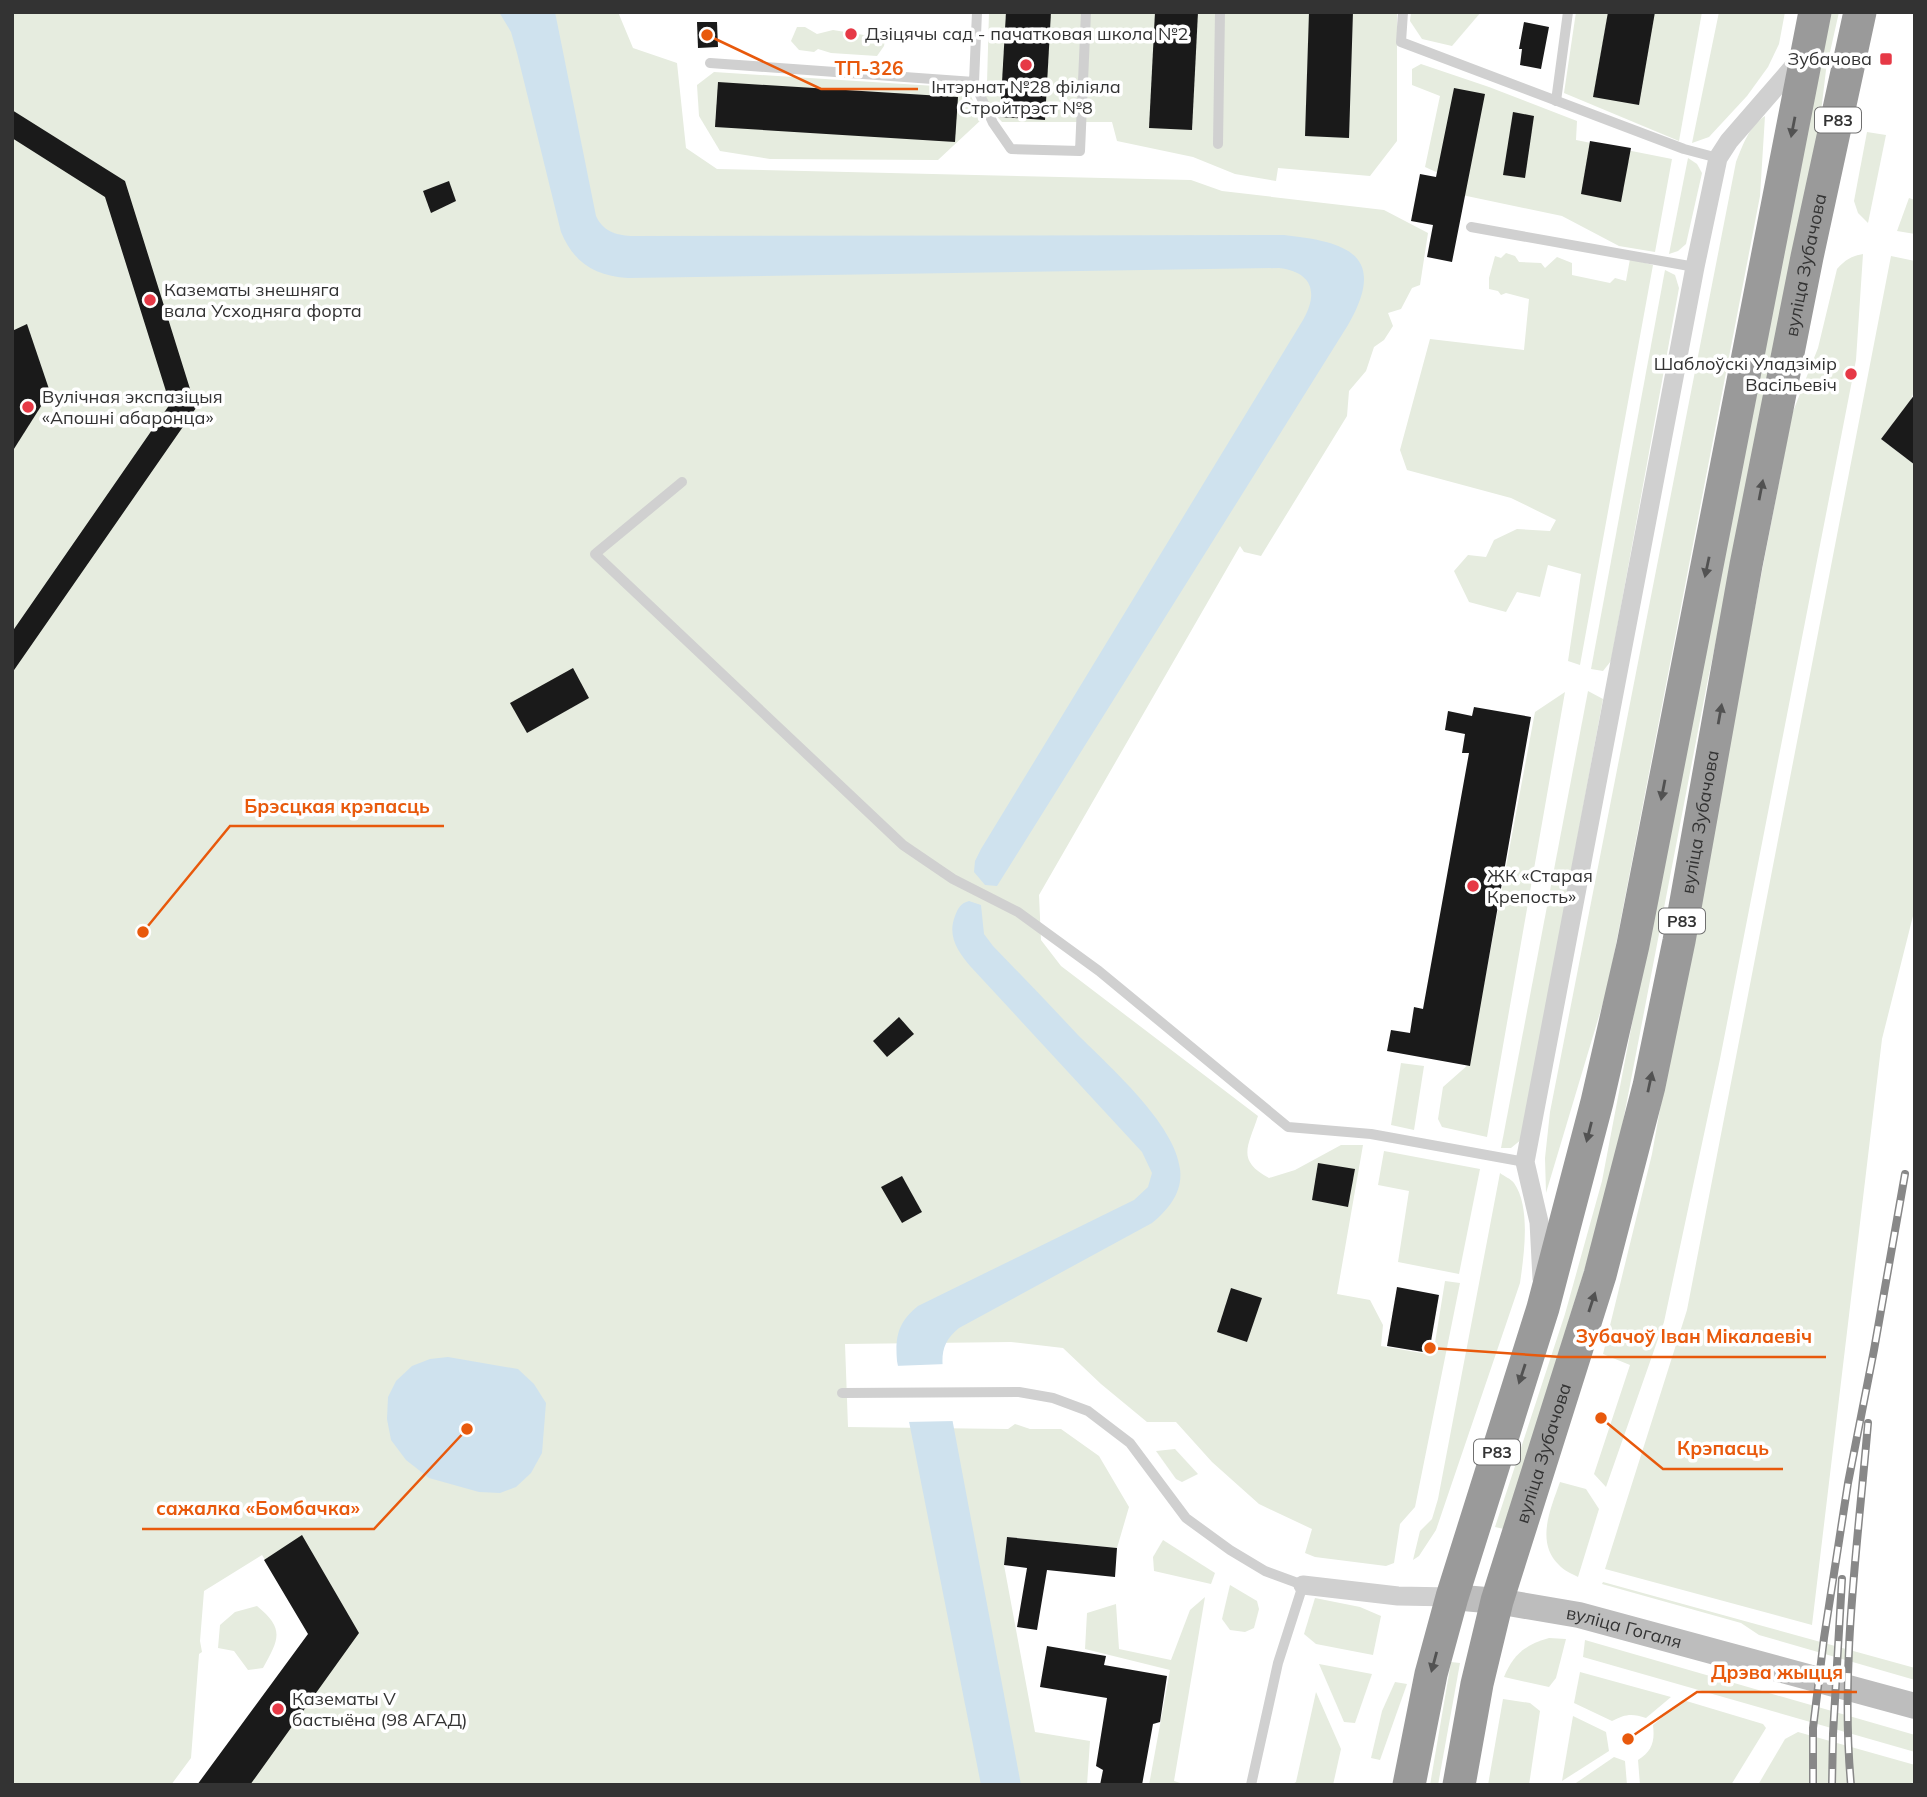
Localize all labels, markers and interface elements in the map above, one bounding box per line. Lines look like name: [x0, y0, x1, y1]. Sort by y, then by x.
place label: Дзіцячы сад - пачатковая школа №2: [865, 22, 1188, 45]
marker: Дзіцячы сад - пачатковая школа №2: [843, 26, 859, 42]
place label: Зубачова: [1787, 47, 1872, 70]
callout: ТП-326: [821, 49, 918, 89]
marker: Зубачова: [1878, 51, 1894, 67]
text: ТП-326: [835, 56, 903, 80]
marker: Інтэрнат №28 фiлiяла Стройтрэст №8: [1018, 57, 1034, 73]
place label: Інтэрнат №28 фiлiяла Стройтрэст №8: [931, 75, 1121, 119]
road number: Р83: [1815, 108, 1861, 132]
one-way arrow: [1787, 116, 1798, 138]
street label: вуліца Зубачова: [1780, 191, 1831, 338]
place label: Казематы знешняга вала Усходняга форта: [164, 278, 362, 322]
marker: Казематы знешняга вала Усходняга форта: [142, 292, 158, 308]
place label: Шаблоўскі Уладзімір Васільевіч: [1654, 352, 1837, 396]
marker: Шаблоўскі Уладзімір Васільевіч: [1843, 366, 1859, 382]
place label: Вулічная экспазіцыя «Апошні абаронца»: [42, 385, 223, 429]
marker: Вулічная экспазіцыя «Апошні абаронца»: [20, 399, 36, 415]
one-way arrow: [1756, 479, 1767, 501]
one-way arrow: [1701, 556, 1712, 578]
one-way arrow: [1715, 703, 1726, 725]
street label: вуліца Зубачова: [1676, 748, 1724, 896]
one-way arrow: [1657, 779, 1668, 801]
callout: Брэсцкая крэпасць: [230, 786, 444, 826]
text: Брэсцкая крэпасць: [244, 794, 430, 818]
place label: ЖК «Старая Крепость»: [1487, 864, 1593, 908]
marker: ЖК «Старая Крепость»: [1465, 878, 1481, 894]
road number: Р83: [1659, 909, 1705, 934]
one-way arrow: [1645, 1071, 1656, 1093]
one-way arrow: [1583, 1121, 1594, 1143]
one-way arrow: [1587, 1291, 1597, 1312]
callout: Зубачоў Іван Мікалаевіч: [1561, 1317, 1826, 1357]
text: Зубачоў Іван Мікалаевіч: [1576, 1324, 1812, 1348]
one-way arrow: [1517, 1363, 1527, 1384]
street label: вуліца Зубачова: [1510, 1380, 1576, 1526]
callout: Крэпасць: [1663, 1429, 1783, 1469]
text: Крэпасць: [1677, 1436, 1769, 1460]
road number: Р83: [1474, 1440, 1520, 1464]
callout: сажалка «Бомбачка»: [142, 1489, 374, 1529]
text: сажалка «Бомбачка»: [156, 1496, 360, 1520]
street label: вуліца Гогаля: [1565, 1601, 1684, 1653]
one-way arrow: [1429, 1652, 1439, 1673]
callout: Дрэва жыцця: [1697, 1652, 1857, 1692]
text: Дрэва жыцця: [1711, 1660, 1843, 1684]
place label: Казематы V бастыёна (98 АГАД): [292, 1687, 468, 1731]
marker: Казематы V бастыёна (98 АГАД): [270, 1701, 286, 1717]

